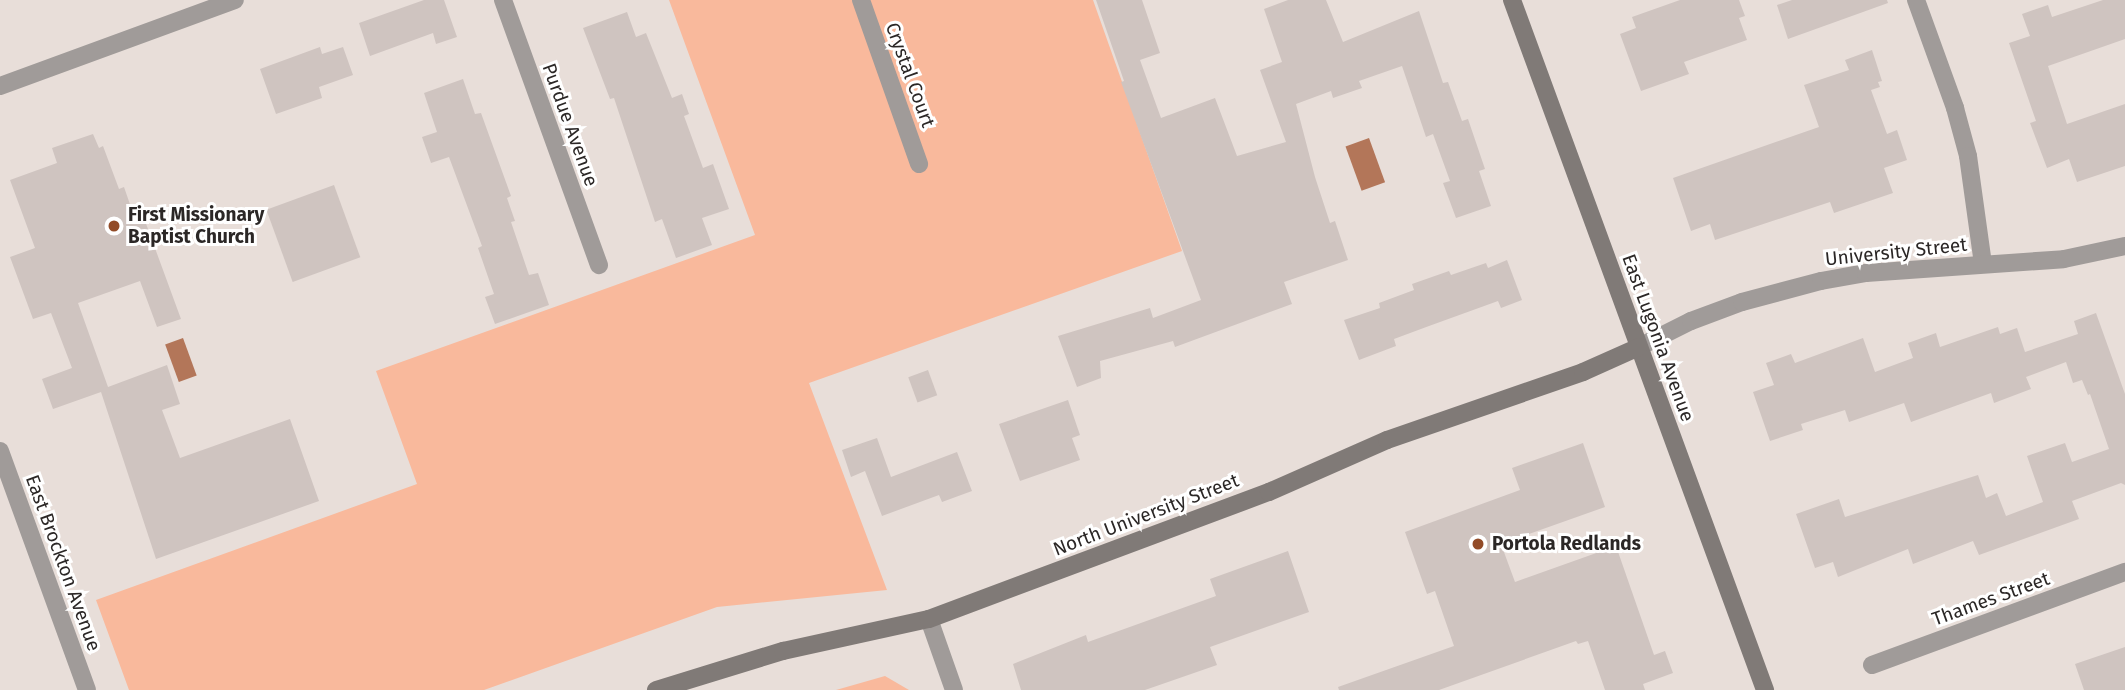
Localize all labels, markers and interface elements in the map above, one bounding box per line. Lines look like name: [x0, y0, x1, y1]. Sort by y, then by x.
street label: Crystal Court: [881, 19, 939, 131]
street label: Purdue Avenue: [537, 60, 603, 190]
place label: First Missionary Baptist Church: [128, 204, 264, 248]
marker: First Missionary Baptist Church: [106, 218, 122, 234]
street label: University Street: [1824, 233, 1968, 271]
street label: East Lugonia Avenue: [1617, 251, 1699, 425]
street label: North University Street: [1050, 469, 1242, 561]
street label: East Brockton Avenue: [20, 472, 106, 654]
place label: Portola Redlands: [1492, 533, 1641, 555]
marker: Portola Redlands: [1470, 536, 1486, 552]
street label: Thames Street: [1929, 567, 2053, 631]

